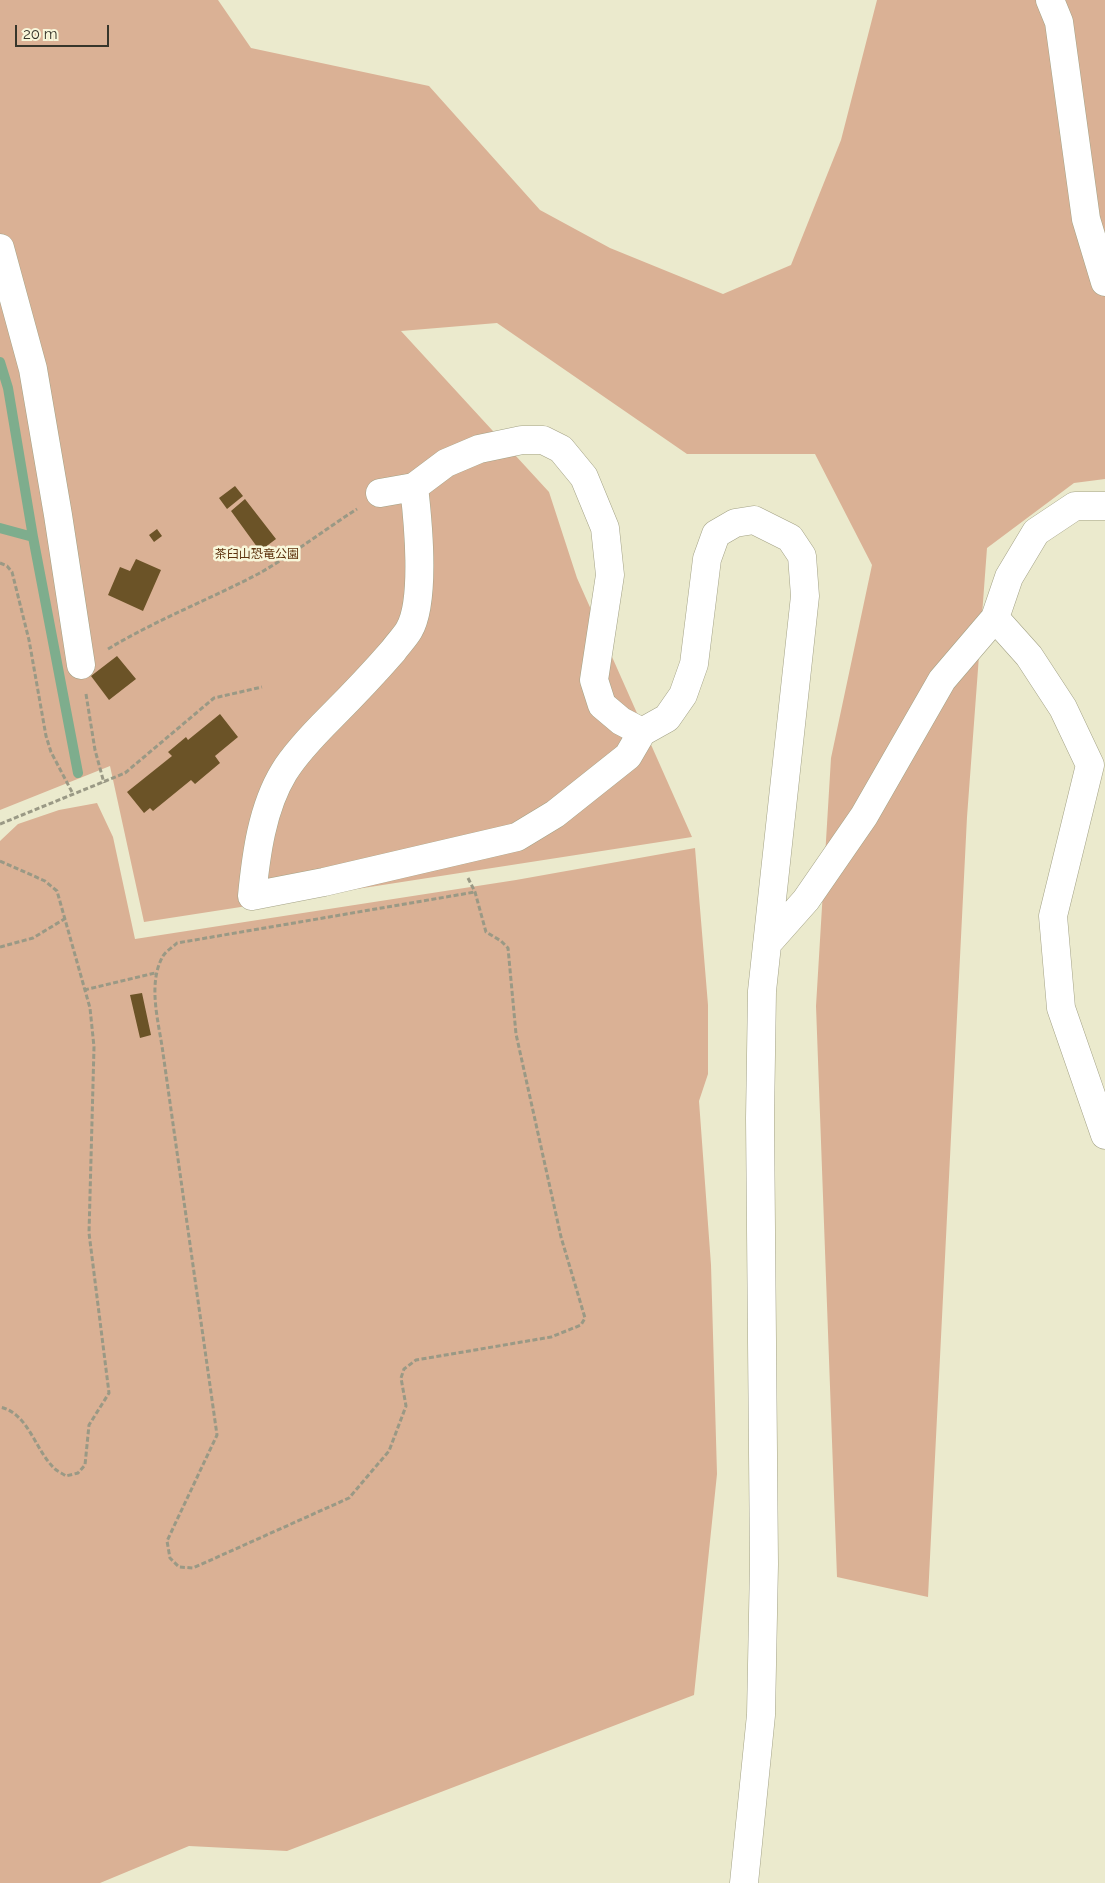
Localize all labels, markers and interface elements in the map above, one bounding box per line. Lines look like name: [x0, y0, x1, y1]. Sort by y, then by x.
scale bar: [18, 15, 111, 47]
text: 20 m: [23, 25, 58, 43]
park label: 茶臼山恐竜公園: [215, 547, 299, 561]

